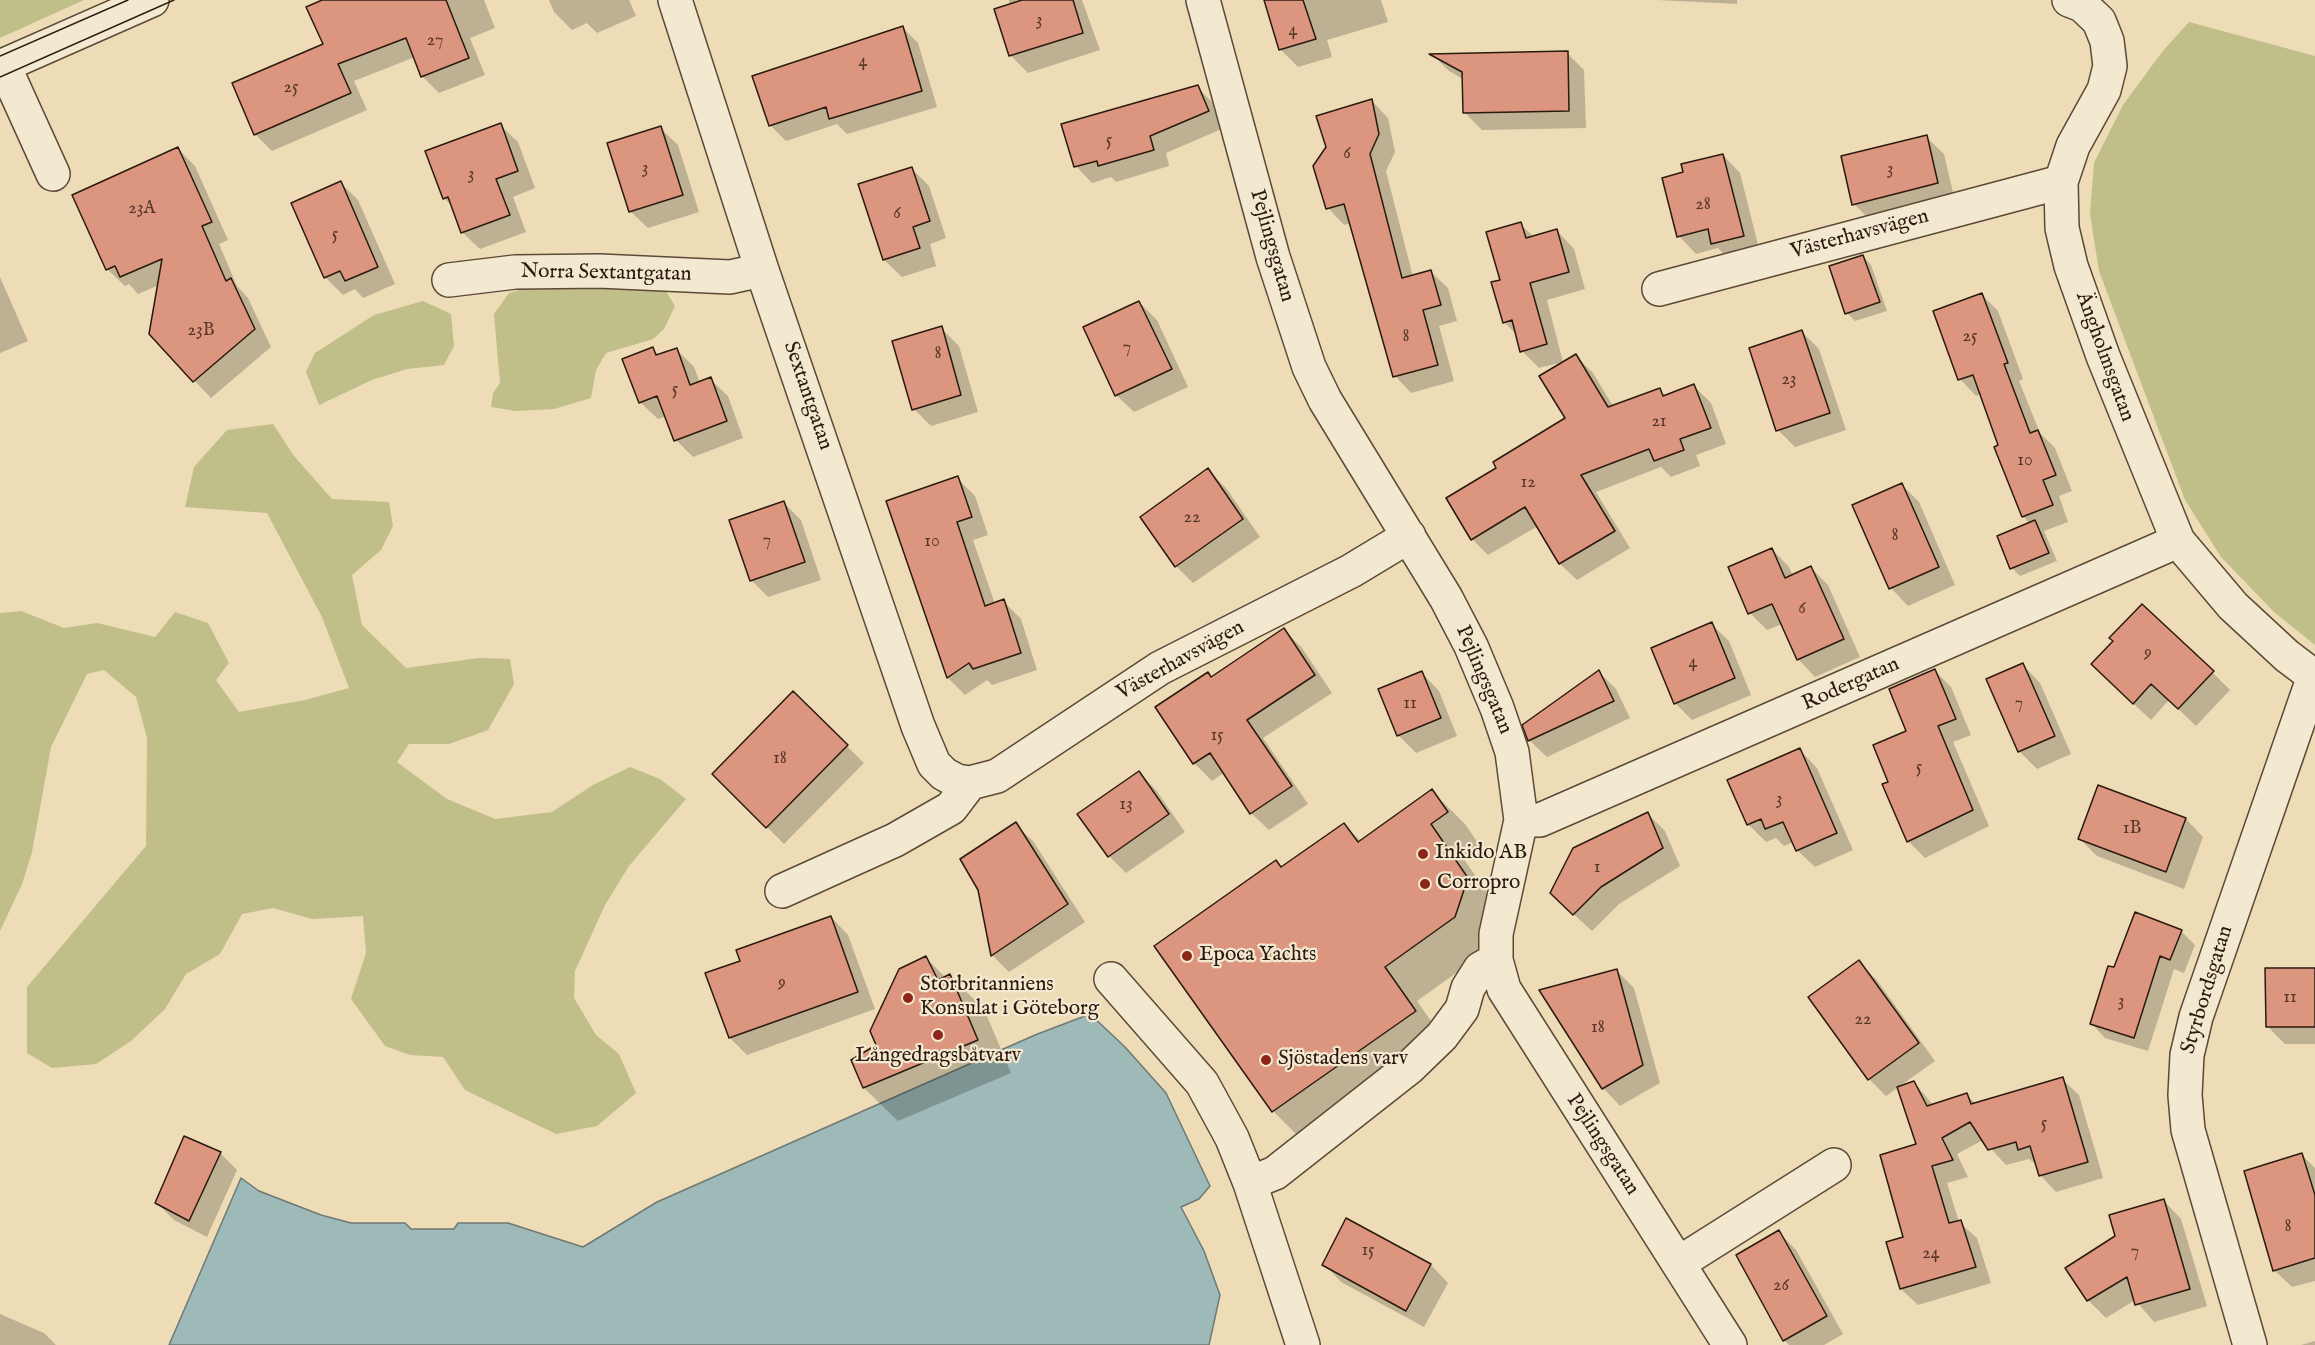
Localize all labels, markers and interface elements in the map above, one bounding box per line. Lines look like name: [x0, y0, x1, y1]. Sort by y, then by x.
house number: 3: [1036, 10, 1042, 32]
house number: 4: [1289, 20, 1297, 42]
house number: 27: [427, 30, 443, 52]
house number: 4: [859, 51, 867, 73]
house number: 25: [284, 77, 298, 99]
house number: 5: [1106, 130, 1112, 152]
house number: 6: [1343, 143, 1351, 165]
house number: 3: [642, 158, 648, 180]
house number: 3: [1887, 159, 1893, 181]
house number: 3: [468, 164, 474, 186]
street label: Pejlingsgatan: [1243, 187, 1299, 305]
house number: 28: [1695, 194, 1711, 216]
house number: 23A: [128, 198, 156, 220]
house number: 6: [893, 203, 901, 225]
street label: Västerhavsvägen: [1788, 204, 1932, 266]
house number: 5: [332, 224, 338, 246]
street label: Norra Sextantgatan: [520, 260, 692, 288]
street label: Ängholmsgatan: [2069, 289, 2139, 425]
house number: 23B: [187, 320, 215, 342]
house number: 8: [1402, 326, 1410, 348]
house number: 25: [1963, 326, 1977, 348]
house number: 7: [1123, 337, 1131, 359]
street label: Sextantgatan: [777, 338, 837, 454]
house number: 8: [934, 343, 942, 365]
house number: 23: [1781, 369, 1797, 391]
house number: 5: [672, 379, 678, 401]
house number: 21: [1651, 411, 1667, 433]
house number: 10: [2017, 450, 2033, 472]
house number: 12: [1520, 472, 1536, 494]
house number: 22: [1184, 507, 1200, 529]
house number: 8: [1891, 525, 1899, 547]
house number: 7: [763, 530, 771, 552]
house number: 10: [924, 531, 940, 553]
house number: 6: [1798, 598, 1806, 620]
street label: Västerhavsvägen: [1113, 616, 1249, 706]
street label: Pejlingsgatan: [1449, 622, 1517, 738]
house number: 9: [2144, 642, 2152, 664]
house number: 4: [1689, 652, 1697, 674]
street label: Rodergatan: [1799, 652, 1903, 718]
house number: 11: [1403, 693, 1417, 715]
house number: 7: [2015, 693, 2023, 715]
house number: 15: [1210, 725, 1224, 747]
house number: 18: [773, 748, 787, 770]
house number: 5: [1916, 757, 1922, 779]
house number: 3: [1776, 789, 1782, 811]
house number: 13: [1119, 794, 1133, 816]
house number: 1B: [2123, 818, 2141, 840]
place label: Inkido AB: [1435, 841, 1527, 867]
marker: Inkido AB: [1416, 847, 1430, 861]
house number: 1: [1594, 857, 1600, 879]
place label: Corropro: [1437, 871, 1520, 897]
marker: Corropro: [1418, 877, 1432, 891]
street label: Styrbordsgatan: [2177, 923, 2239, 1057]
place label: Epoca Yachts: [1199, 943, 1316, 969]
marker: Epoca Yachts: [1180, 949, 1194, 963]
house number: 9: [778, 972, 786, 994]
place label: Storbritanniens Konsulat i Göteborg: [920, 973, 1099, 1023]
house number: 11: [2283, 987, 2297, 1009]
marker: Storbritanniens Konsulat i Göteborg: [901, 991, 915, 1005]
house number: 3: [2118, 991, 2124, 1013]
house number: 22: [1855, 1009, 1871, 1031]
house number: 18: [1591, 1017, 1605, 1039]
marker: Långedragsbåtvarv: [931, 1028, 945, 1042]
place label: Långedragsbåtvarv: [855, 1044, 1021, 1070]
place label: Sjöstadens varv: [1278, 1047, 1408, 1073]
marker: Sjöstadens varv: [1259, 1053, 1273, 1067]
street label: Pejlingsgatan: [1560, 1090, 1644, 1200]
house number: 5: [2041, 1113, 2047, 1135]
house number: 8: [2284, 1216, 2292, 1238]
house number: 15: [1361, 1240, 1375, 1262]
house number: 7: [2131, 1241, 2139, 1263]
house number: 24: [1922, 1243, 1940, 1265]
house number: 26: [1773, 1275, 1789, 1297]

